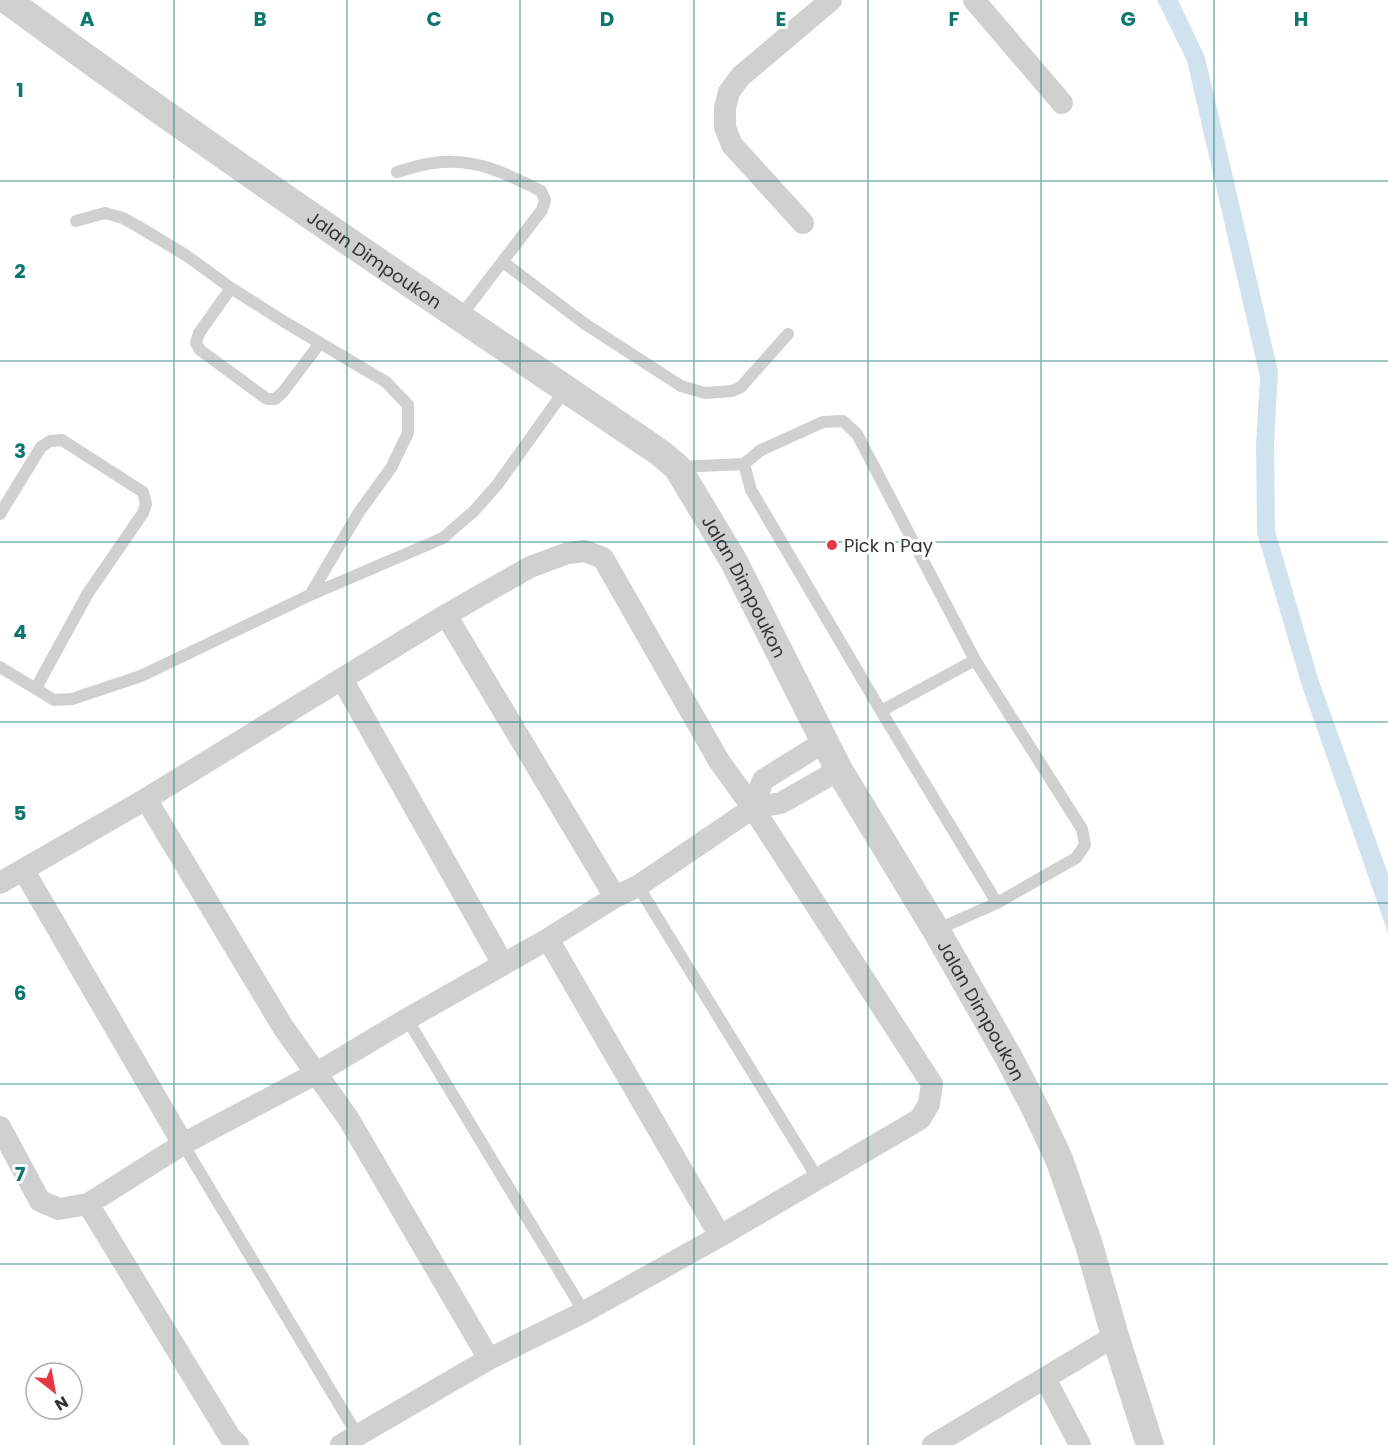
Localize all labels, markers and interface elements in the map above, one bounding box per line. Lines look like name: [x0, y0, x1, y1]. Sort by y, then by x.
text: A: [80, 5, 95, 33]
text: B: [253, 5, 267, 33]
text: C: [426, 5, 442, 33]
text: D: [600, 5, 614, 33]
text: E: [776, 5, 786, 33]
text: F: [949, 5, 960, 33]
text: G: [1120, 5, 1136, 33]
text: H: [1294, 5, 1308, 33]
text: 1: [16, 76, 24, 104]
street label: Jalan Dimpoukon: [302, 204, 447, 314]
text: 2: [14, 257, 26, 285]
text: 3: [14, 437, 26, 465]
street label: Jalan Dimpoukon: [696, 510, 793, 662]
place label: Pick n Pay: [844, 533, 933, 558]
marker: Pick n Pay: [825, 538, 839, 552]
text: 4: [13, 618, 27, 646]
text: 5: [14, 799, 27, 827]
street label: Jalan Dimpoukon: [932, 935, 1031, 1085]
text: 6: [14, 979, 26, 1007]
text: 7: [15, 1160, 26, 1188]
north arrow: [24, 1361, 84, 1421]
text: N: [50, 1390, 73, 1416]

